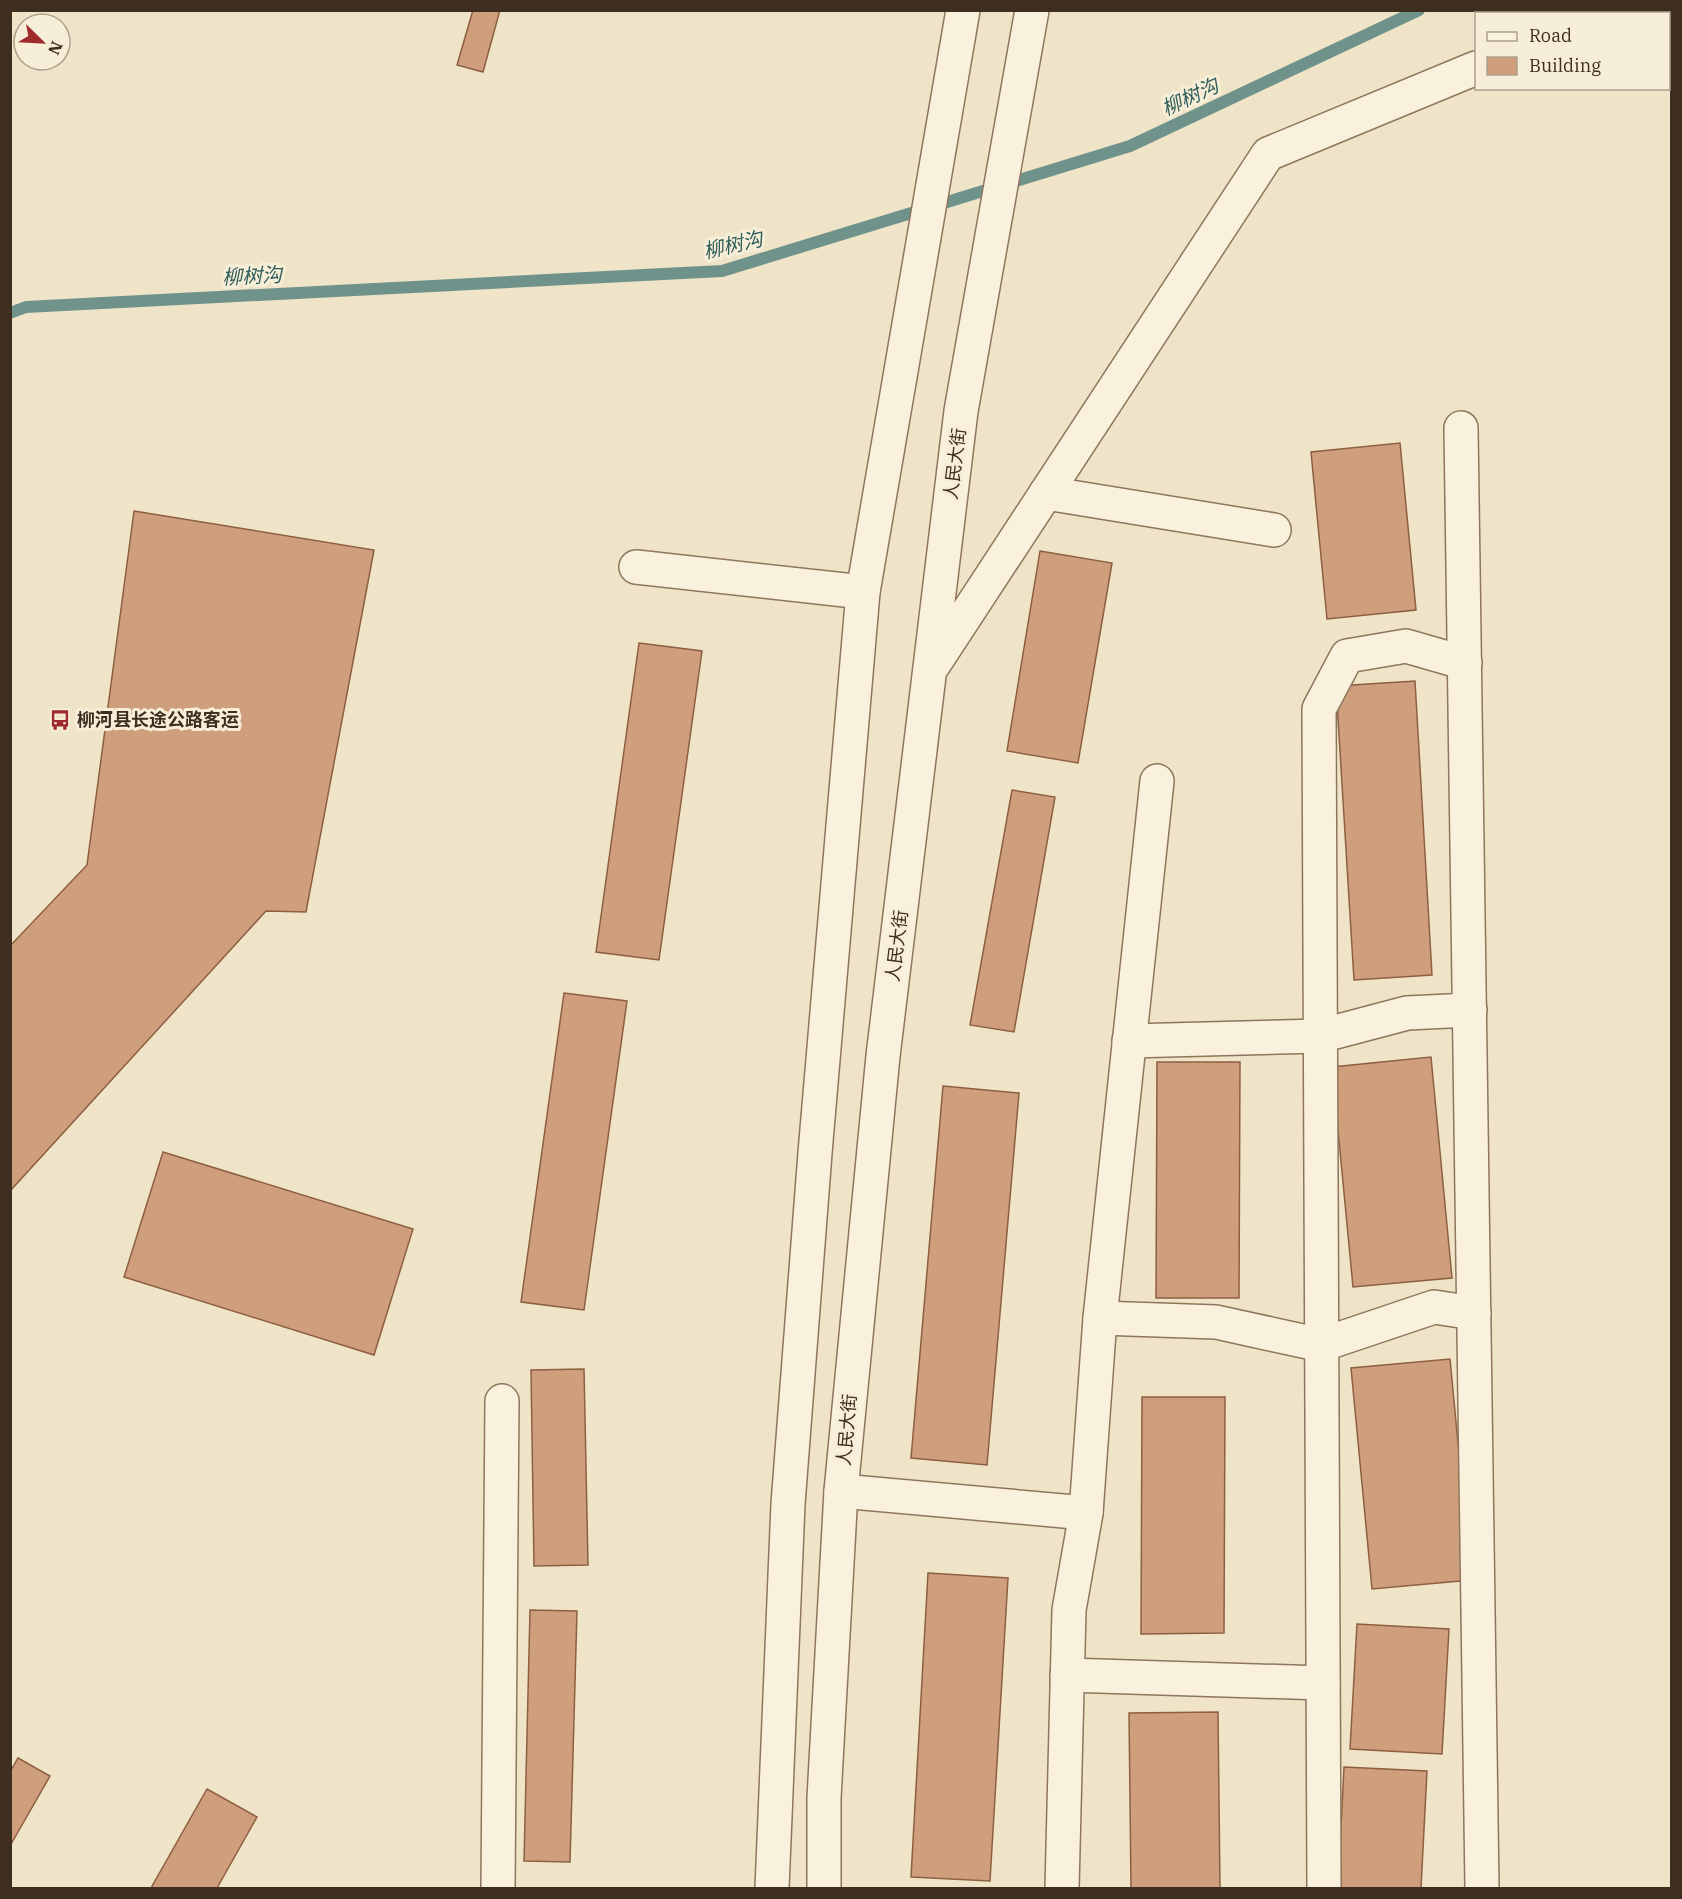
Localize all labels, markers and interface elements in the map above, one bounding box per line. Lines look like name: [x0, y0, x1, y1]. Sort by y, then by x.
north arrow: [12, 12, 72, 72]
legend: [1475, 12, 1670, 90]
text: Road: [1529, 24, 1572, 47]
text: N: [44, 38, 67, 58]
text: Building: [1529, 54, 1601, 77]
water label: 柳树沟: [1157, 71, 1224, 121]
water label: 柳树沟: [701, 224, 767, 264]
water label: 柳树沟: [221, 260, 285, 291]
street label: 人民大街: [939, 427, 970, 501]
bus stop icon: 柳河县长途公路客运: [48, 708, 72, 732]
place label: 柳河县长途公路客运: [77, 708, 239, 731]
street label: 人民大街: [881, 909, 912, 983]
street label: 人民大街: [832, 1393, 861, 1467]

